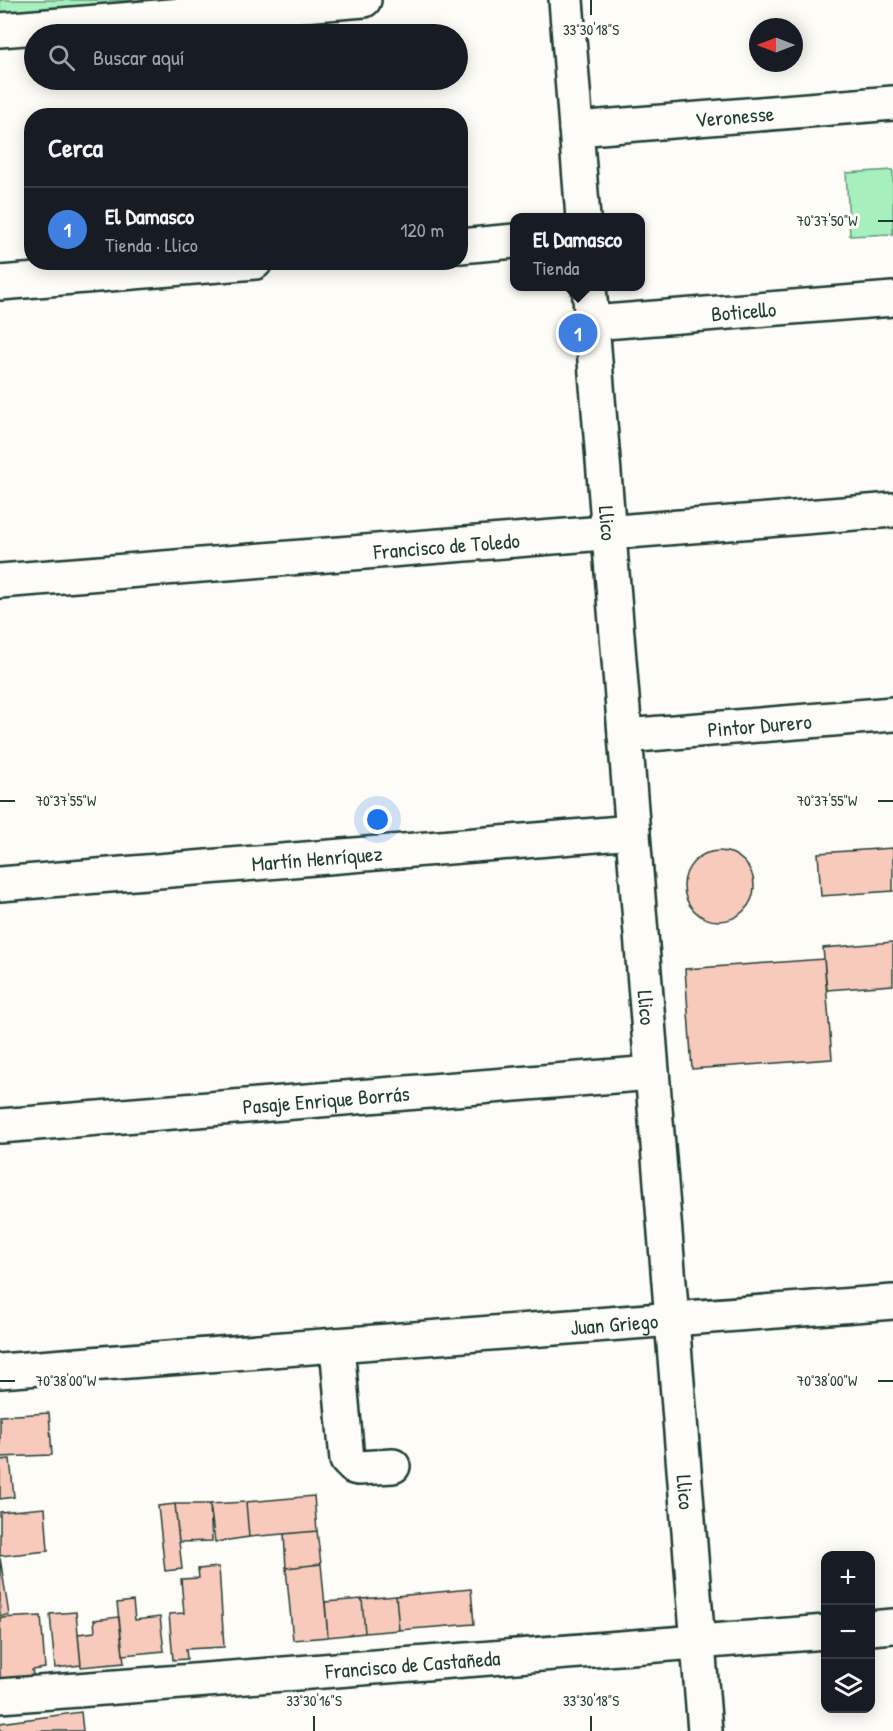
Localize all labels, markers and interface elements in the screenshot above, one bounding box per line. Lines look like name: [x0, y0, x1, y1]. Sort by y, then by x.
north arrow: [749, 18, 803, 72]
text: 33°30'18"S: [563, 19, 619, 40]
search box: [24, 24, 468, 90]
icon: search: [45, 41, 78, 74]
text: Buscar aquí: [93, 42, 185, 72]
street label: Veronesse: [694, 98, 775, 134]
text: Cerca: [48, 130, 103, 165]
text: El Damasco: [105, 201, 194, 231]
text: 70°37'50"W: [796, 210, 858, 231]
popup: [510, 213, 645, 291]
text: 1: [64, 216, 71, 243]
text: 120 m: [400, 216, 444, 243]
text: El Damasco: [533, 224, 622, 254]
text: Tienda · Llico: [105, 231, 198, 258]
text: Tienda: [533, 254, 579, 281]
street label: Boticello: [710, 294, 777, 328]
pin: 1: [558, 310, 598, 356]
street label: Llico: [592, 505, 624, 542]
street label: Francisco de Toledo: [371, 525, 521, 566]
street label: Pintor Durero: [706, 706, 813, 744]
text: 70°37'55"W: [36, 790, 97, 811]
text: 70°37'55"W: [797, 790, 858, 811]
your location: [363, 805, 392, 834]
street label: Martín Henríquez: [250, 838, 383, 878]
street label: Llico: [631, 989, 663, 1026]
street label: Pasaje Enrique Borrás: [241, 1078, 411, 1121]
street label: Juan Griego: [569, 1306, 659, 1341]
text: 70°38'00"W: [36, 1370, 97, 1391]
text: 70°38'00"W: [797, 1370, 858, 1391]
street label: Llico: [670, 1474, 702, 1511]
map controls: [821, 1551, 875, 1713]
button: +: [821, 1551, 875, 1605]
button: −: [821, 1605, 875, 1659]
street label: Francisco de Castañeda: [323, 1643, 501, 1685]
button: layers: [821, 1659, 875, 1713]
text: 33°30'16"S: [286, 1690, 342, 1711]
text: 33°30'18"S: [563, 1690, 619, 1711]

